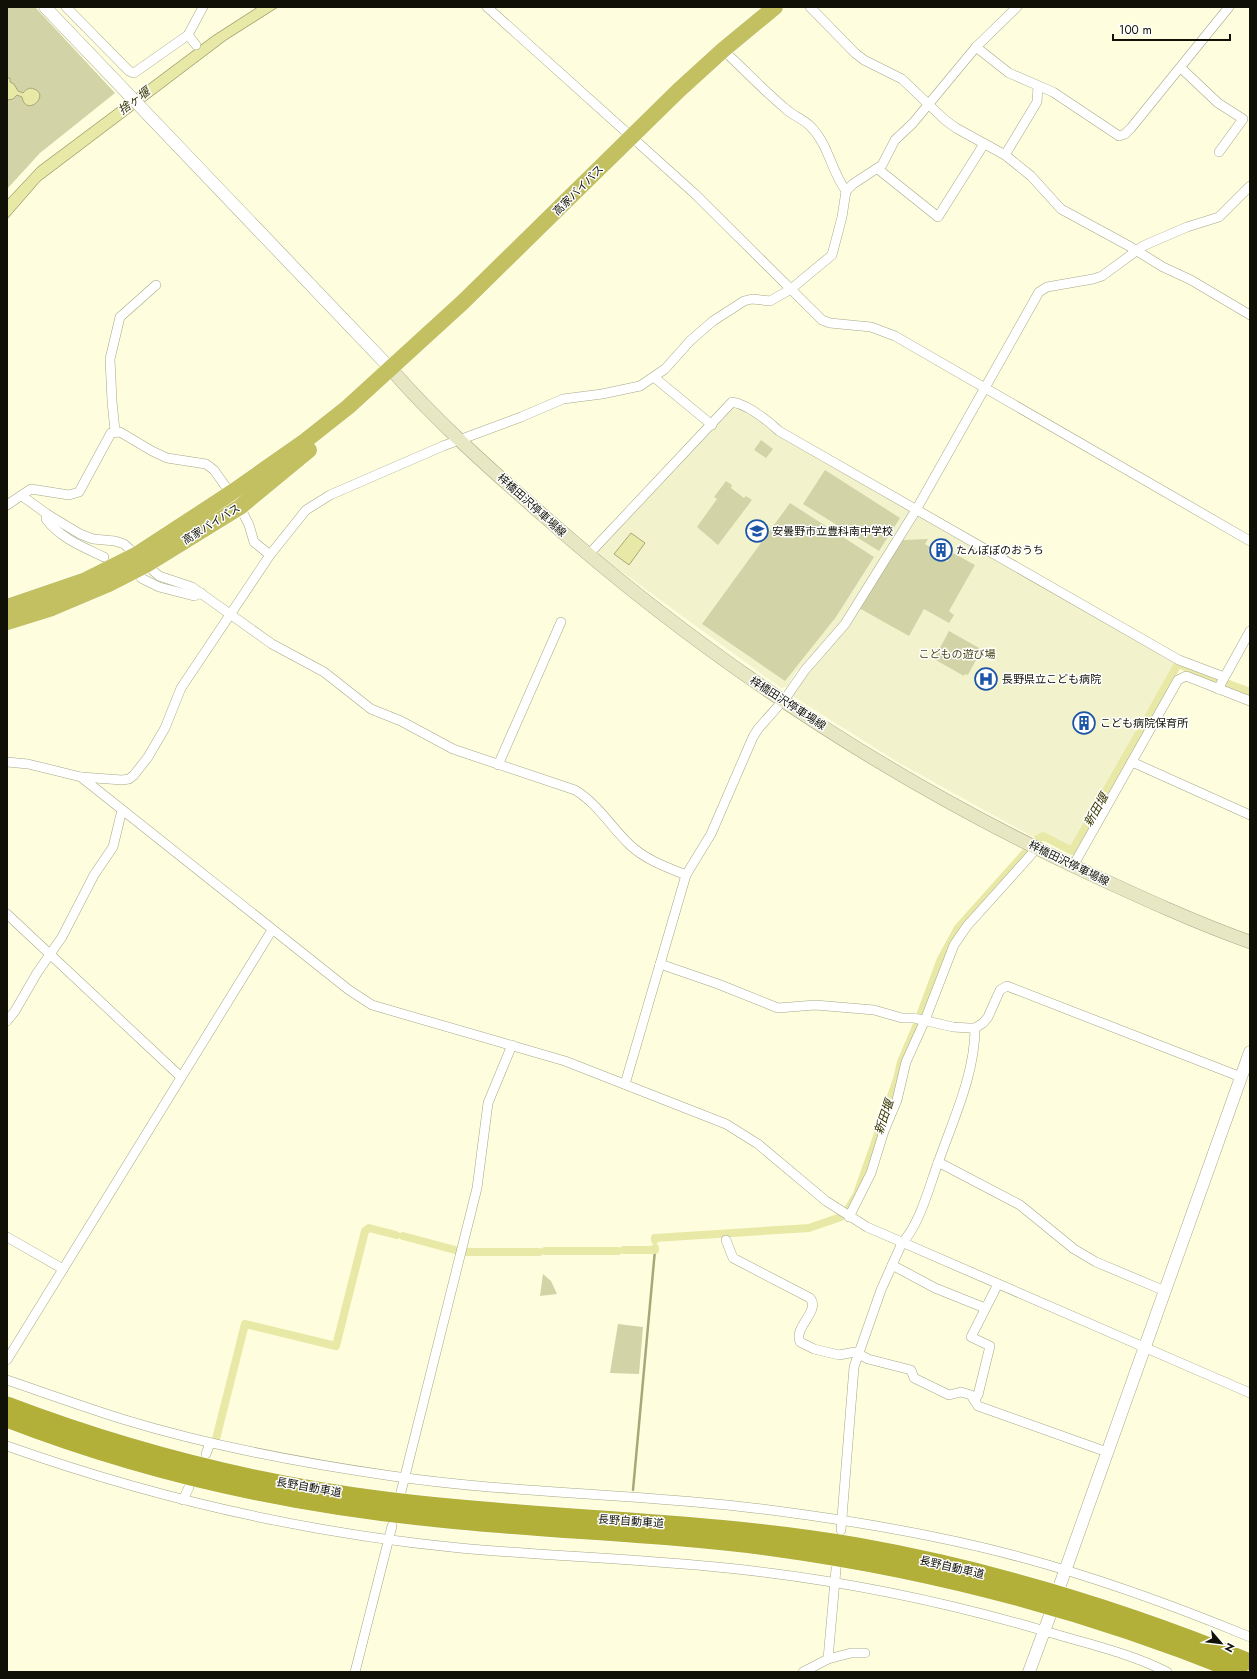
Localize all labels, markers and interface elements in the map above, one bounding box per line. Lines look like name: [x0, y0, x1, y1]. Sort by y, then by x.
scale bar: [1113, 16, 1230, 42]
text: 100 m: [1119, 21, 1152, 39]
water label: 捨ヶ堰: [114, 82, 155, 119]
street label: 高家バイパス: [549, 161, 607, 219]
street label: 梓橋田沢停車場線: [494, 470, 570, 540]
street label: 高家バイパス: [179, 500, 243, 548]
school or university icon: 安曇野市立豊科南中学校: [744, 518, 770, 544]
place label: 安曇野市立豊科南中学校: [772, 523, 893, 539]
building icon: たんぽぽのおうち: [928, 537, 954, 563]
place label: たんぽぽのおうち: [956, 542, 1044, 558]
park label: こどもの遊び場: [919, 646, 996, 662]
hospital icon: 長野県立こども病院: [973, 666, 999, 692]
place label: 長野県立こども病院: [1002, 671, 1101, 687]
street label: 梓橋田沢停車場線: [747, 672, 829, 734]
building icon: こども病院保育所: [1071, 710, 1097, 736]
place label: こども病院保育所: [1100, 715, 1189, 731]
water label: 新田堰: [1079, 788, 1114, 830]
street label: 梓橋田沢停車場線: [1026, 837, 1112, 889]
water label: 新田堰: [870, 1095, 899, 1137]
street label: 長野自動車道: [275, 1473, 343, 1501]
street label: 長野自動車道: [598, 1511, 664, 1531]
street label: 長野自動車道: [918, 1552, 986, 1582]
north arrow: [1201, 1623, 1241, 1663]
text: N: [1221, 1640, 1239, 1655]

